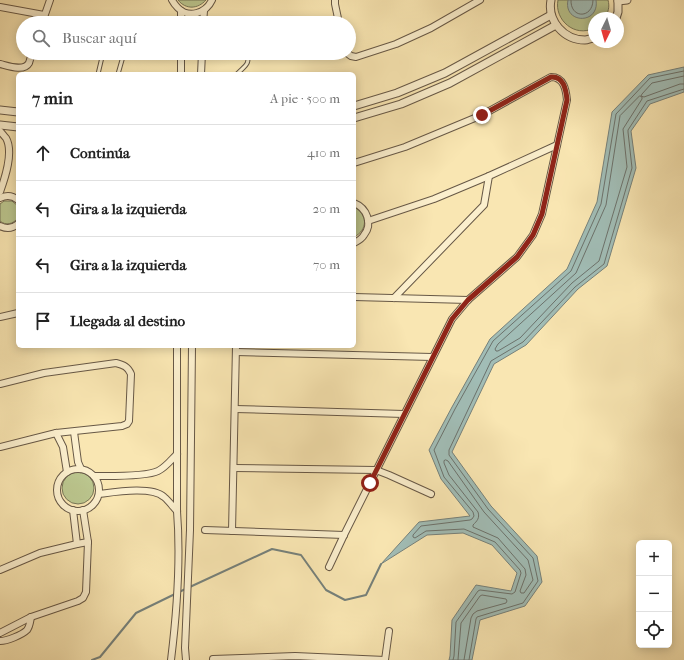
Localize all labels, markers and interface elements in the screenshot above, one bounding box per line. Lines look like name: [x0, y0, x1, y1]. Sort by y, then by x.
north arrow: [588, 12, 624, 48]
search box: [16, 16, 356, 60]
icon: search: [30, 27, 52, 49]
text: Buscar aquí: [62, 29, 137, 47]
text: 7 min: [32, 88, 73, 108]
text: A pie · 500 m: [270, 91, 340, 106]
route end: [473, 106, 491, 124]
icon: ahead: [32, 142, 54, 164]
text: Continúa: [70, 144, 130, 162]
text: 410 m: [307, 145, 340, 160]
icon: left: [32, 198, 54, 220]
text: Gira a la izquierda: [70, 200, 186, 218]
text: 20 m: [313, 201, 340, 216]
icon: left: [32, 254, 54, 276]
text: Gira a la izquierda: [70, 256, 186, 274]
text: 70 m: [313, 257, 340, 272]
icon: arrive: [32, 310, 54, 332]
text: Llegada al destino: [70, 312, 185, 330]
route start: [361, 474, 379, 492]
map controls: [636, 540, 672, 648]
button: +: [636, 540, 672, 576]
button: −: [636, 576, 672, 612]
button: locate: [636, 612, 672, 648]

